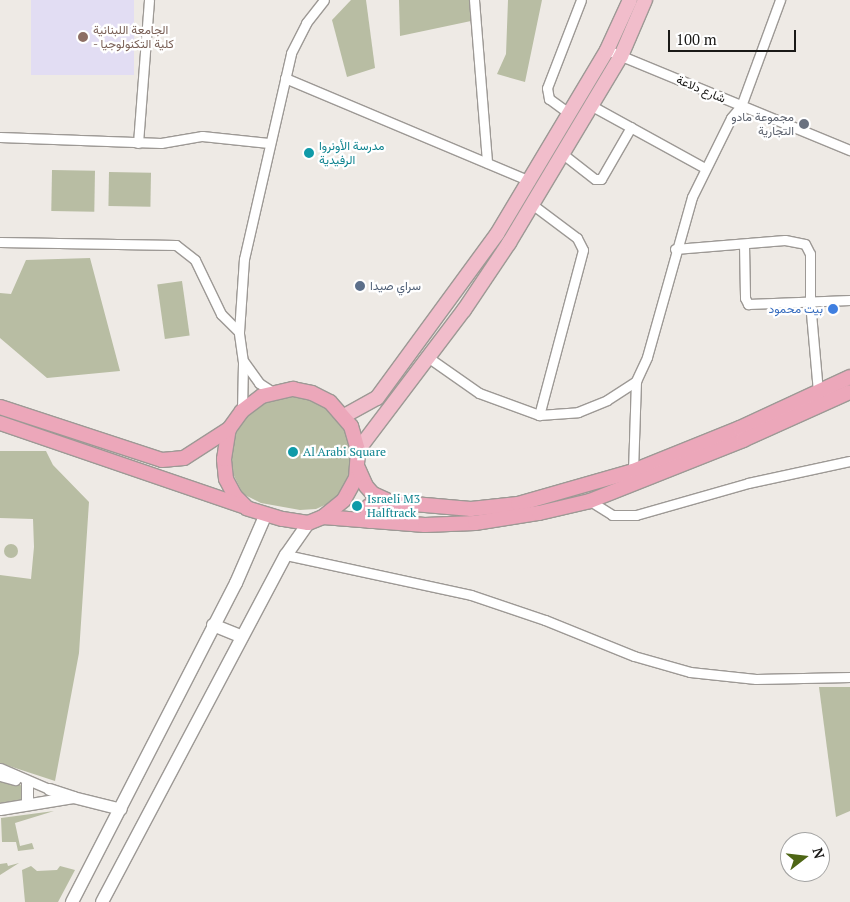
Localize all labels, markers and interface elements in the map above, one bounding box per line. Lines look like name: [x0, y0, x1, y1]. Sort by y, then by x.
scale bar: [670, 20, 798, 52]
place label: الجامعة اللبنانية - كلية التكنولوجيا: [93, 23, 174, 51]
text: 100 m: [676, 29, 717, 49]
marker: الجامعة اللبنانية - كلية التكنولوجيا: [77, 31, 89, 43]
street label: شارع دلاعة: [674, 72, 728, 106]
place label: مجموعة مادو التجارية: [731, 110, 794, 138]
marker: مجموعة مادو التجارية: [798, 118, 810, 130]
place label: مدرسة الأونروا الرفيدية: [319, 139, 384, 167]
marker: مدرسة الأونروا الرفيدية: [303, 147, 315, 159]
place label: سراي صيدا: [370, 279, 421, 293]
marker: سراي صيدا: [354, 280, 366, 292]
place label: بيت محمود: [769, 302, 823, 316]
marker: بيت محمود: [827, 303, 839, 315]
place label: Al Arabi Square: [303, 445, 386, 459]
marker: Al Arabi Square: [287, 446, 299, 458]
place label: Israeli M3 Halftrack: [367, 492, 420, 520]
marker: Israeli M3 Halftrack: [351, 500, 363, 512]
north arrow: [780, 832, 830, 882]
text: N: [808, 845, 830, 861]

